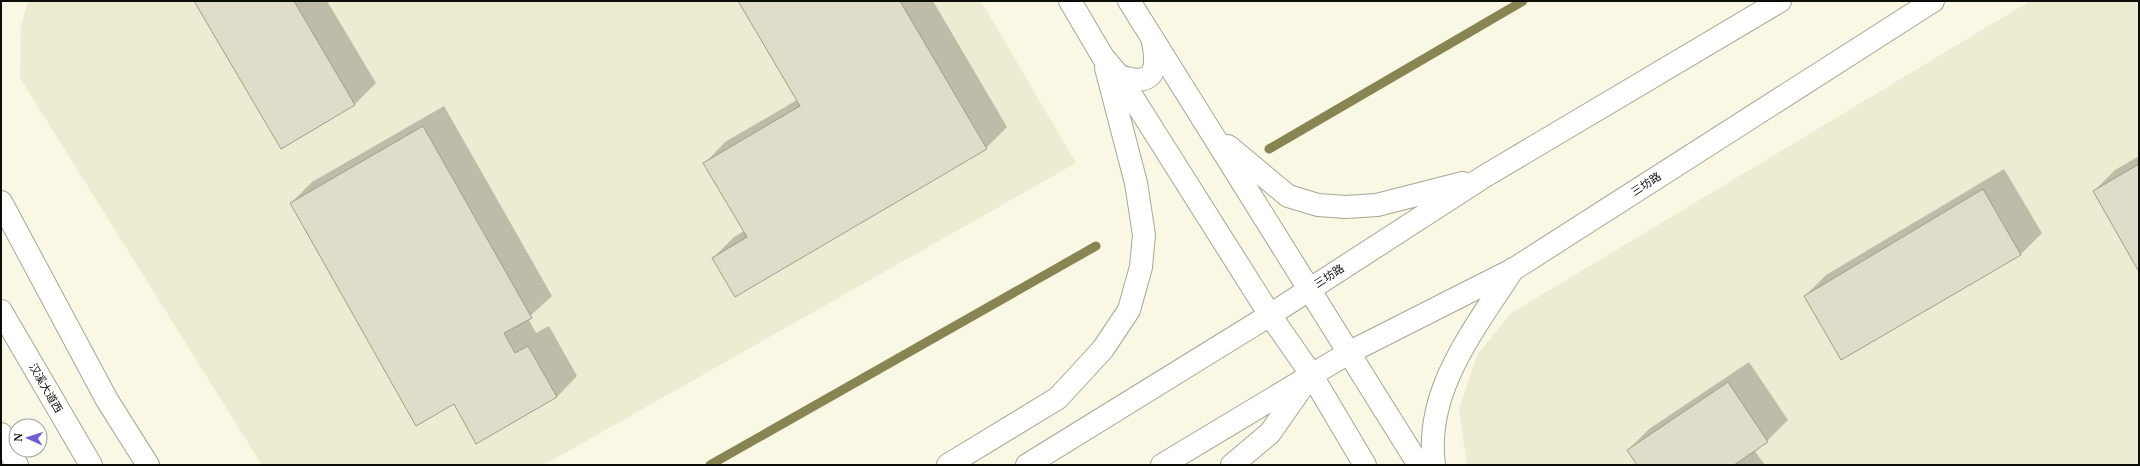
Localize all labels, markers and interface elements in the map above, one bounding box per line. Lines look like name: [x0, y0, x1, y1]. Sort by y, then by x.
street label: 三坊路: [1628, 169, 1664, 199]
street label: 三坊路: [1311, 261, 1347, 291]
street label: 汉溪大道西: [26, 361, 66, 415]
north arrow: [8, 418, 48, 458]
text: N: [11, 432, 25, 442]

